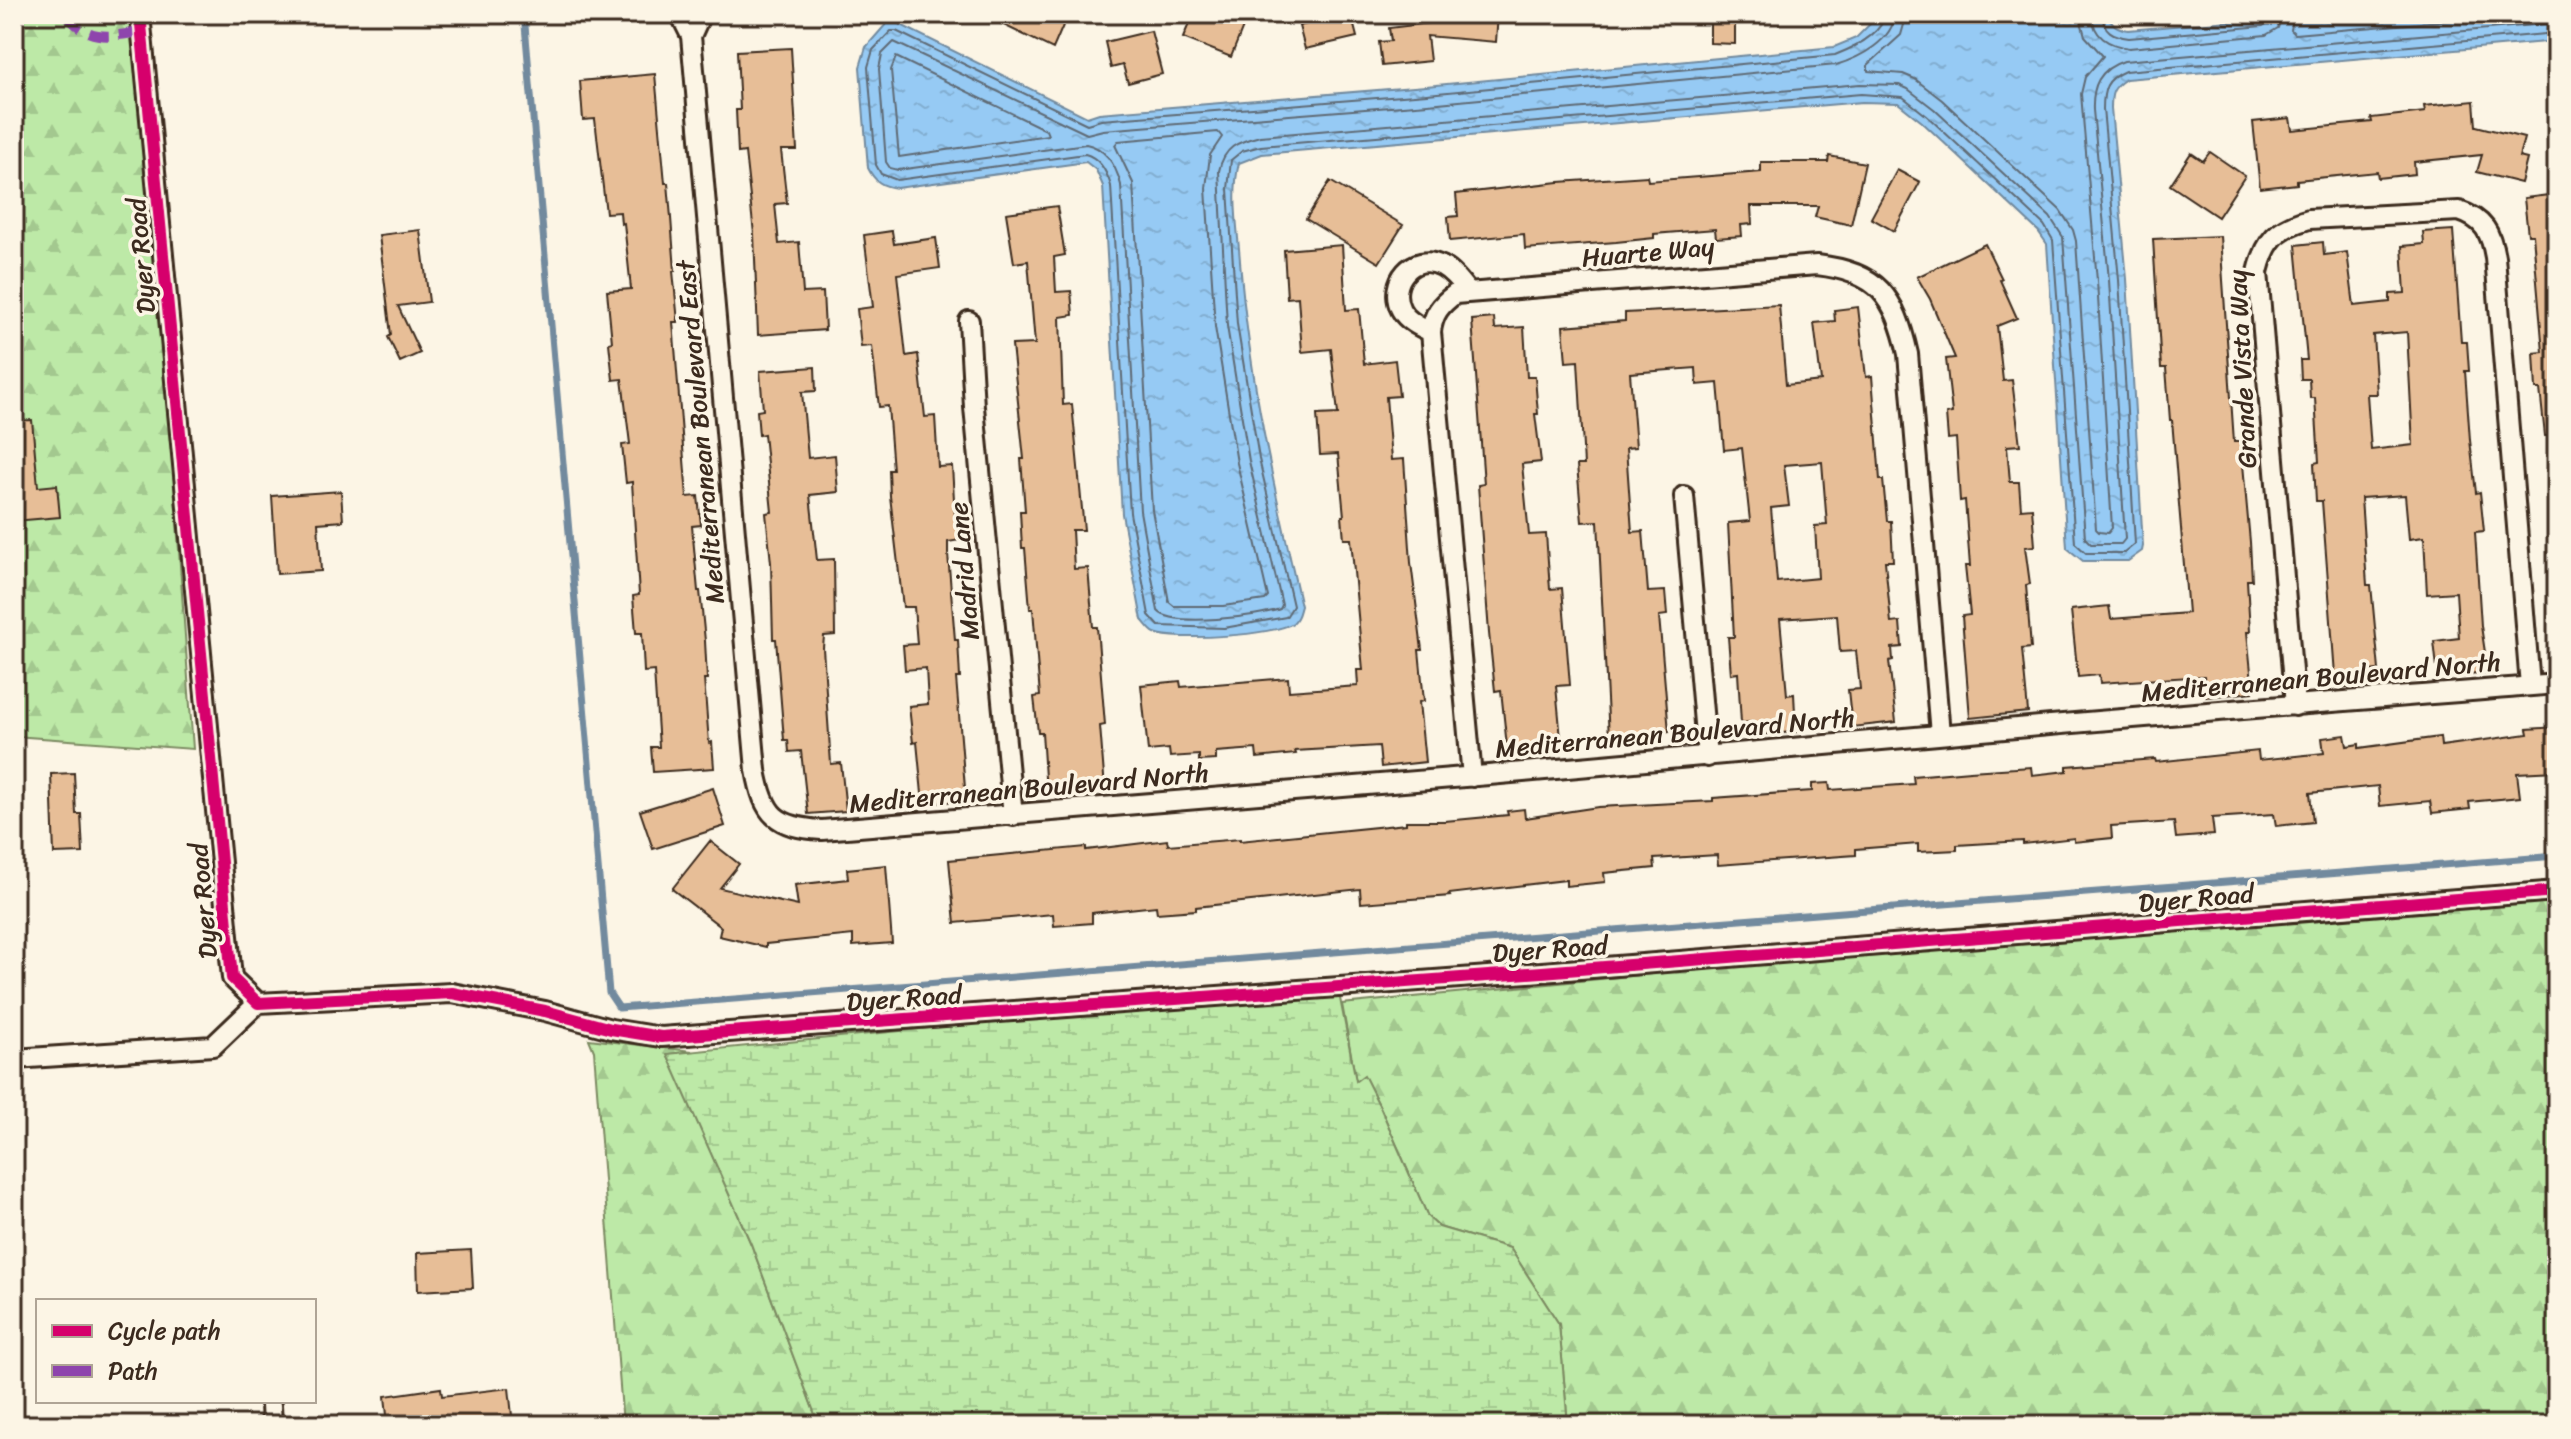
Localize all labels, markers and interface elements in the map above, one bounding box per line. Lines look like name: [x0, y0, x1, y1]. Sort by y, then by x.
street label: Dyer Road: [113, 194, 169, 316]
street label: Huarte Way: [1580, 223, 1717, 281]
street label: Mediterranean Boulevard East: [662, 257, 738, 606]
street label: Grande Vista Way: [2214, 268, 2270, 469]
street label: Madrid Lane: [935, 500, 993, 642]
street label: Mediterranean Boulevard North: [2139, 638, 2503, 716]
street label: Mediterranean Boulevard North: [1493, 694, 1857, 772]
street label: Mediterranean Boulevard North: [847, 749, 1211, 827]
street label: Dyer Road: [175, 839, 231, 961]
street label: Dyer Road: [2136, 870, 2258, 926]
street label: Dyer Road: [1491, 922, 1612, 976]
street label: Dyer Road: [845, 971, 966, 1025]
legend: [36, 1299, 316, 1403]
text: Cycle path: [108, 1310, 221, 1352]
text: Path: [108, 1350, 158, 1392]

